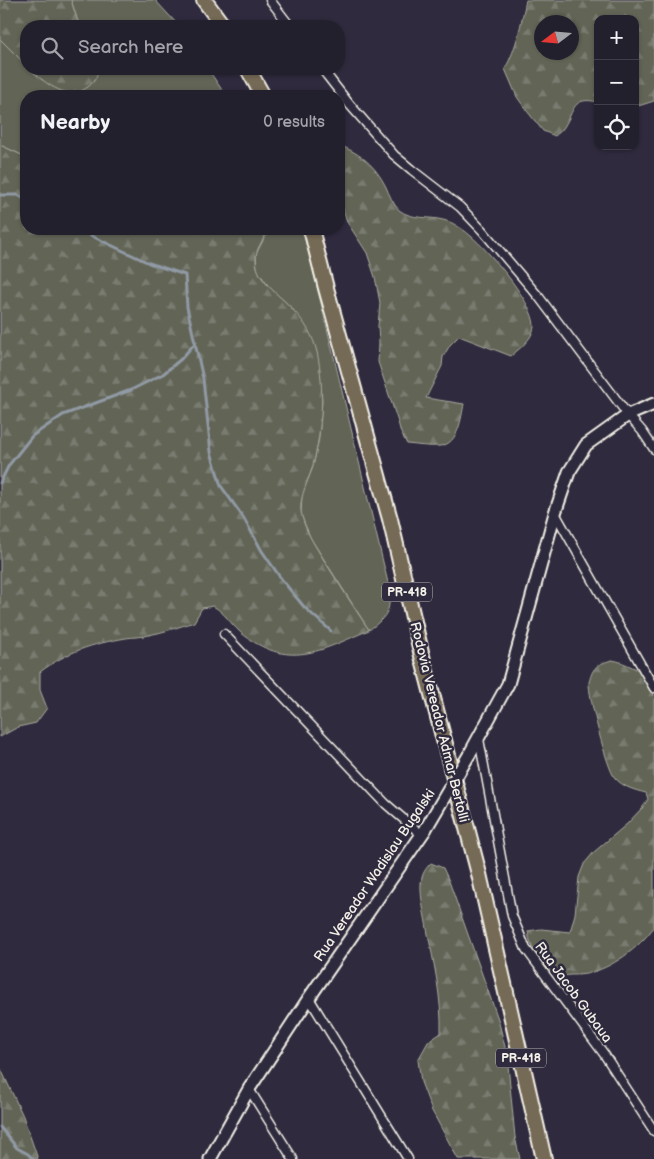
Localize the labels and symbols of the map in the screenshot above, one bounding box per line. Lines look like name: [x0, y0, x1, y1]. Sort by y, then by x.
north arrow: [534, 15, 579, 60]
road number: PR-418: [382, 582, 432, 602]
street label: Rodovia Vereador Admar Bertolli: [406, 620, 473, 824]
street label: Rua Vereador Wadislau Bugalski: [310, 786, 439, 965]
street label: Rua Jacob Gubaua: [531, 939, 616, 1046]
road number: PR-418: [496, 1048, 546, 1068]

